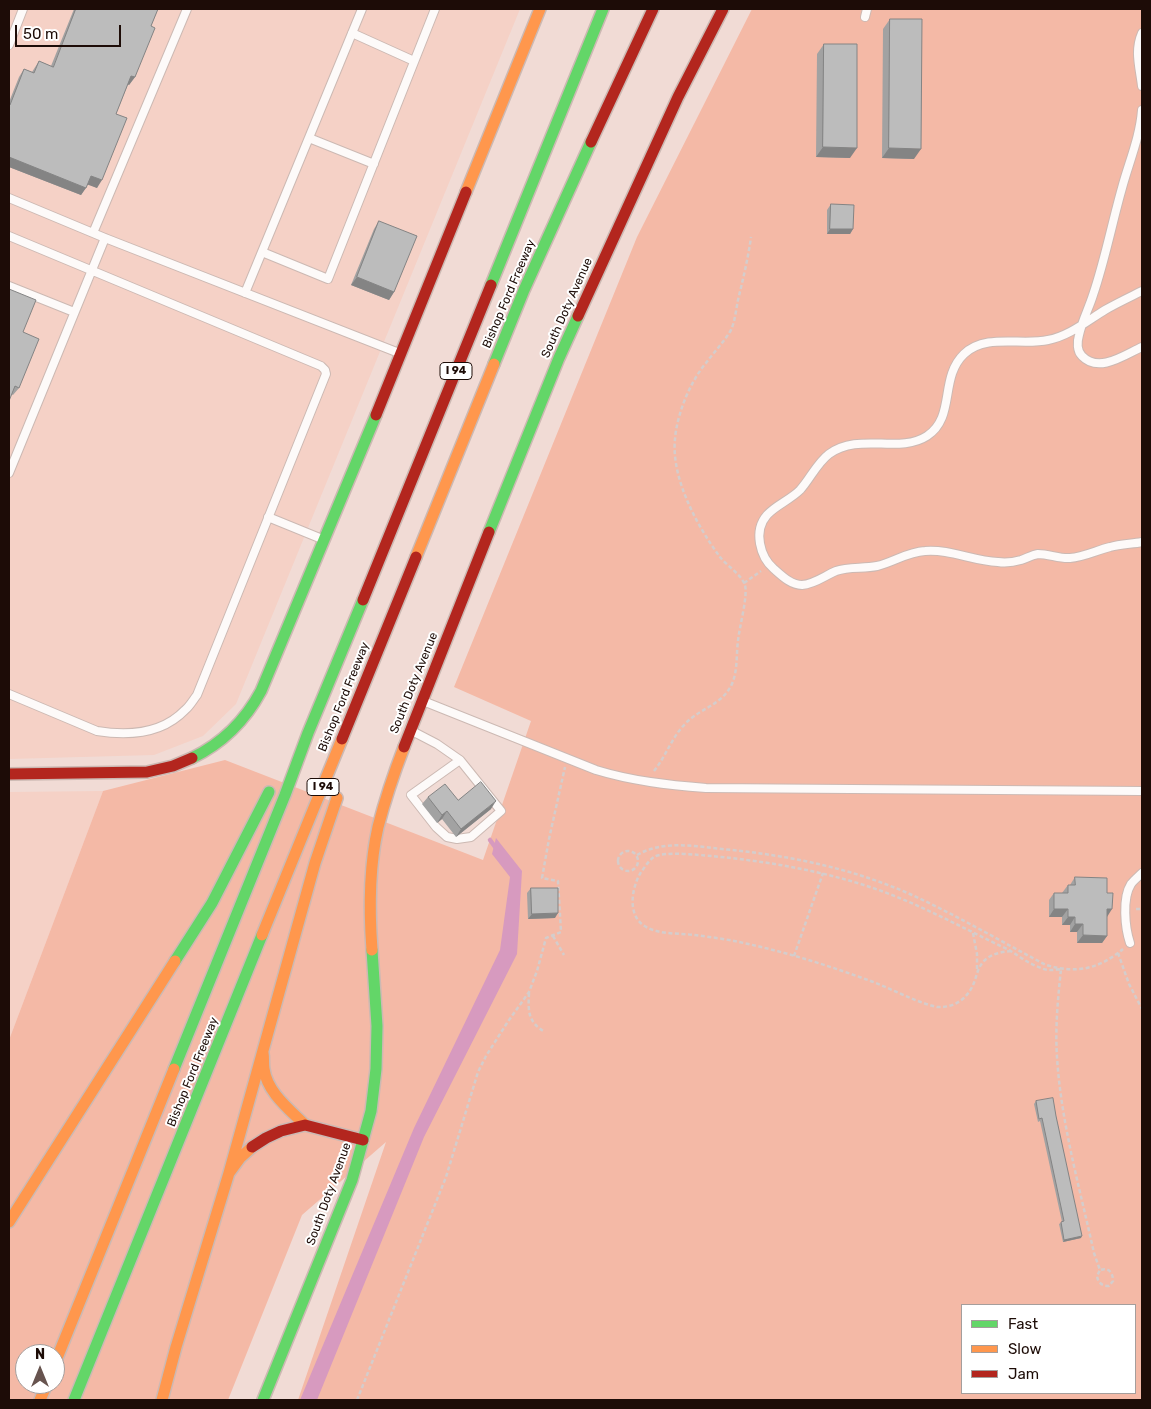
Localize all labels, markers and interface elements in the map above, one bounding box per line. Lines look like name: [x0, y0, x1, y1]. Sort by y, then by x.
scale bar: [18, 15, 124, 47]
text: 50 m: [23, 25, 58, 43]
street label: Bishop Ford Freeway: [480, 237, 538, 351]
street label: South Doty Avenue: [538, 256, 596, 360]
road number: I 94: [440, 362, 472, 380]
street label: South Doty Avenue: [387, 630, 441, 736]
street label: Bishop Ford Freeway: [315, 640, 373, 754]
road number: I 94: [307, 779, 339, 796]
street label: Bishop Ford Freeway: [164, 1015, 222, 1129]
street label: South Doty Avenue: [304, 1141, 354, 1247]
legend: [961, 1304, 1136, 1394]
text: Fast: [1008, 1315, 1038, 1333]
text: Slow: [1008, 1340, 1041, 1358]
north arrow: [15, 1344, 65, 1394]
text: N: [35, 1346, 45, 1363]
text: Jam: [1008, 1365, 1039, 1383]

